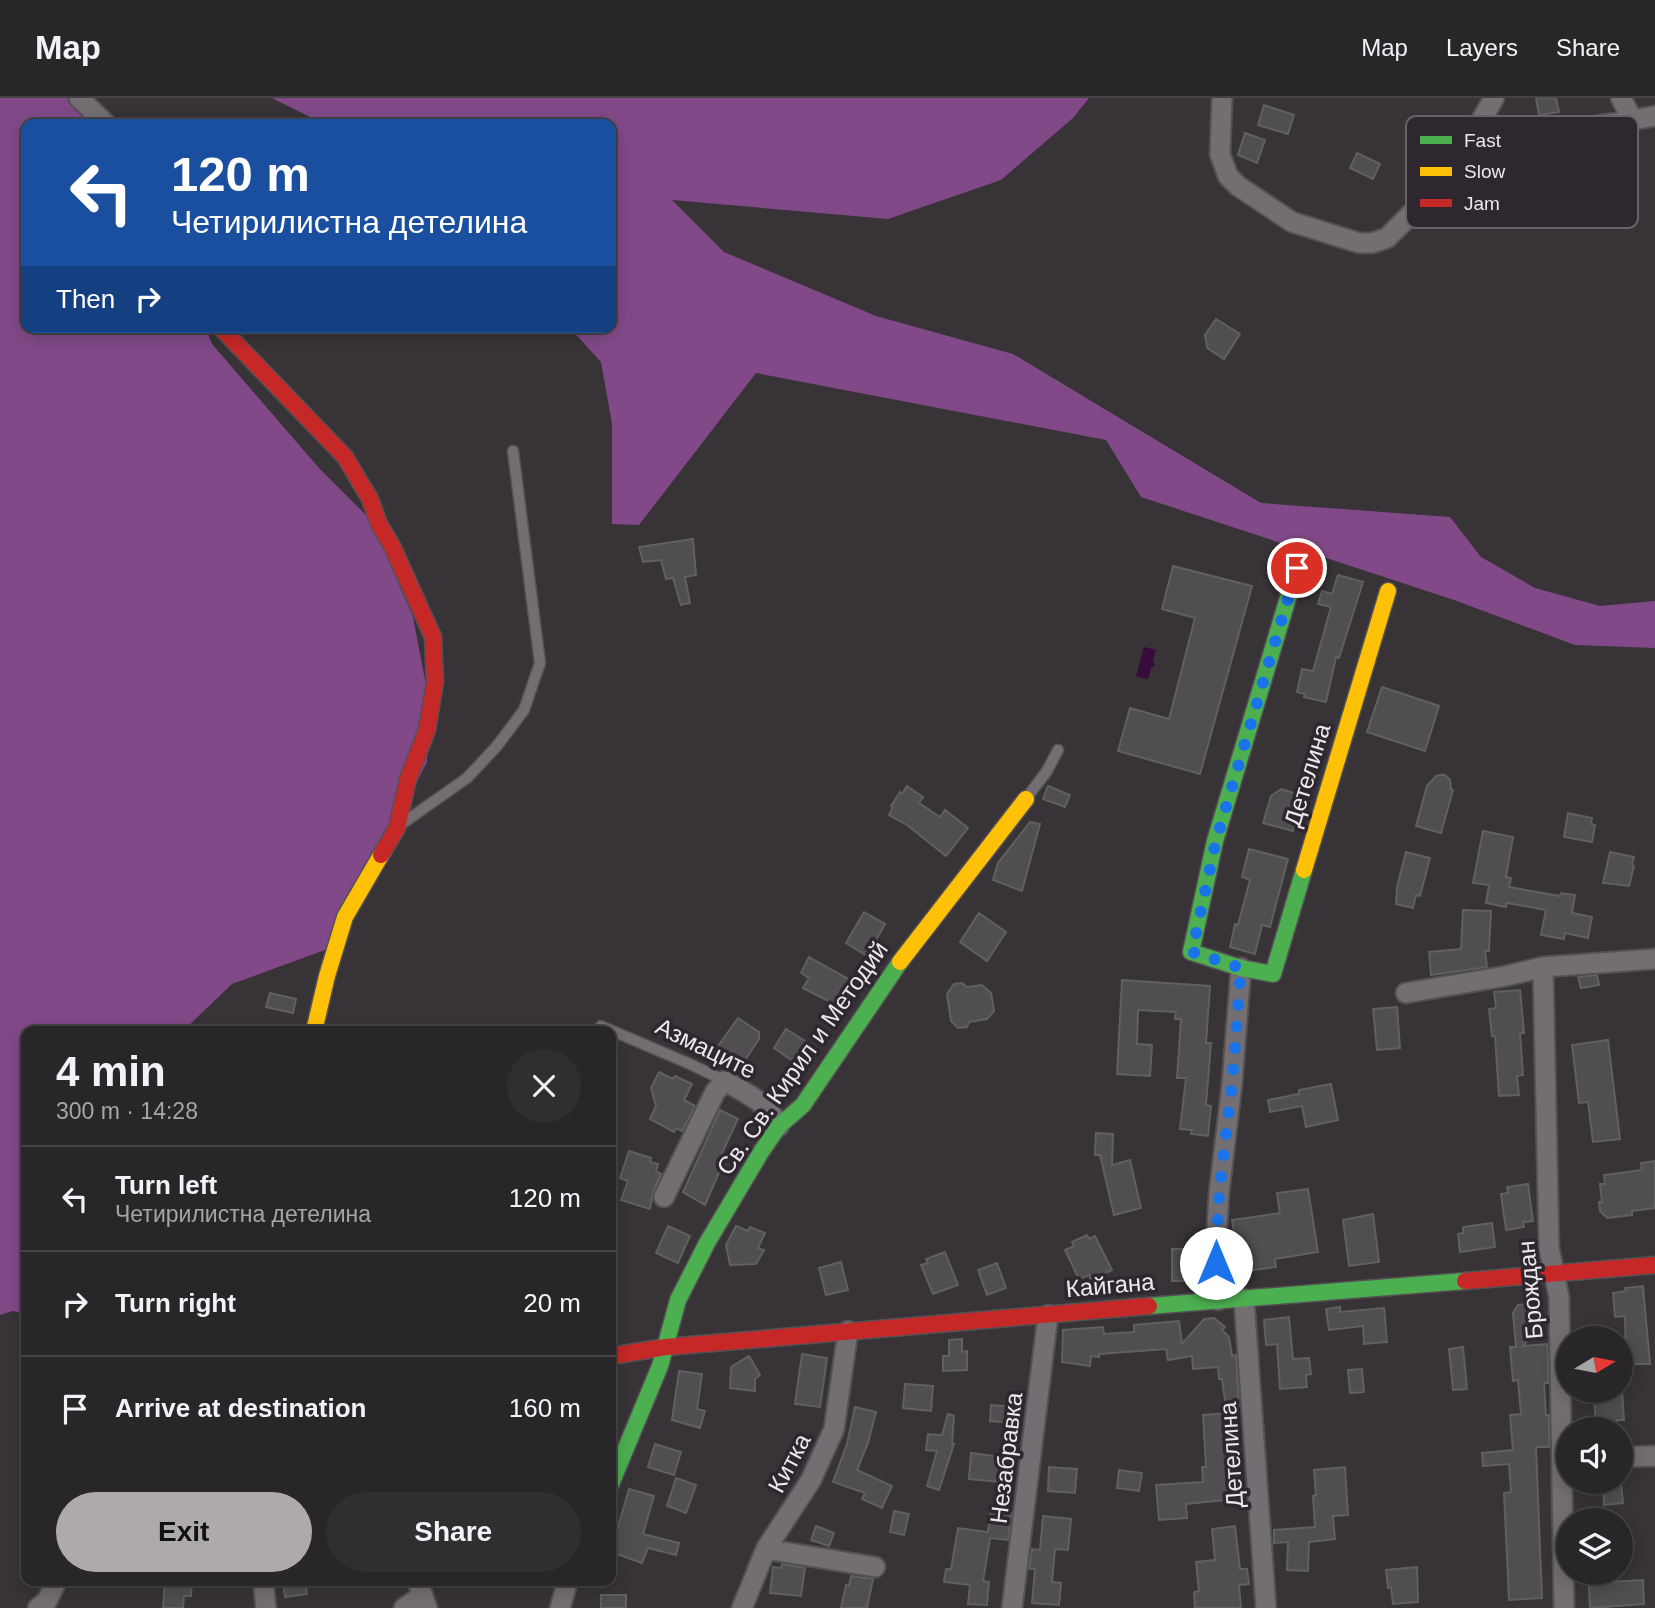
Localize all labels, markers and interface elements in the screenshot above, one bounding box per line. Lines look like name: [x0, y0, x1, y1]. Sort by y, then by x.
text: Map: [35, 29, 101, 66]
text: Map: [1361, 34, 1408, 61]
text: Layers: [1446, 34, 1518, 61]
text: Share: [1556, 34, 1620, 61]
legend: [1406, 116, 1638, 228]
text: Fast: [1464, 130, 1502, 151]
icon: left: [56, 147, 147, 238]
text: 120 m: [171, 147, 310, 201]
text: Slow: [1464, 161, 1505, 182]
text: Jam: [1464, 193, 1500, 214]
text: Четирилистна детелина: [171, 204, 527, 240]
icon: right: [129, 280, 167, 318]
text: Then: [56, 284, 115, 314]
pin: [1267, 538, 1327, 598]
icon: arrive: [1278, 549, 1316, 587]
street label: Детелина: [1279, 720, 1336, 830]
street label: Св. Св. Кирил и Методий: [711, 936, 893, 1180]
street label: Азмаците: [652, 1012, 760, 1084]
text: 4 min: [56, 1048, 166, 1095]
button: close: [507, 1049, 581, 1123]
text: 300 m · 14:28: [56, 1098, 198, 1124]
text: Turn left: [115, 1170, 217, 1200]
icon: left: [56, 1180, 94, 1218]
text: 120 m: [509, 1183, 581, 1213]
text: Четирилистна детелина: [115, 1201, 371, 1227]
position arrow: [1179, 1226, 1253, 1300]
street label: Брождан: [1512, 1240, 1548, 1340]
street label: Кайгана: [1065, 1268, 1156, 1302]
icon: right: [56, 1285, 94, 1323]
text: Turn right: [115, 1288, 236, 1318]
text: 20 m: [523, 1288, 581, 1318]
north arrow: [1556, 1326, 1633, 1404]
map controls: [1556, 1326, 1633, 1585]
icon: arrive: [56, 1390, 94, 1428]
street label: Незабравка: [985, 1390, 1028, 1525]
text: Arrive at destination: [115, 1393, 366, 1423]
text: 160 m: [509, 1393, 581, 1423]
street label: Детелина: [1214, 1400, 1248, 1509]
button: sound: [1556, 1417, 1633, 1494]
street label: Китка: [762, 1428, 816, 1497]
button: Exit: [56, 1492, 312, 1572]
button: Share: [326, 1492, 581, 1572]
button: layers: [1556, 1508, 1633, 1585]

